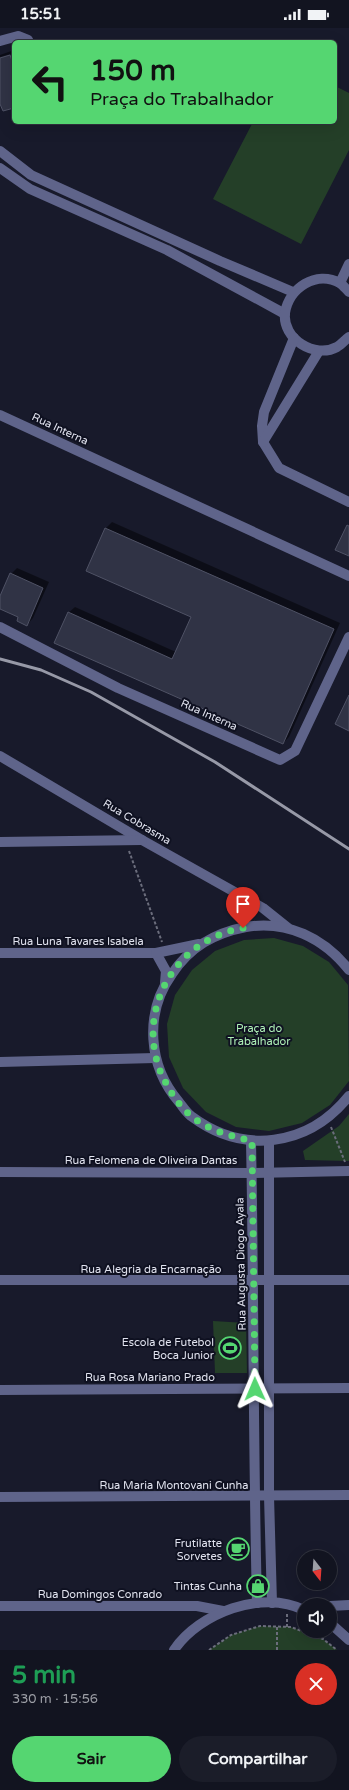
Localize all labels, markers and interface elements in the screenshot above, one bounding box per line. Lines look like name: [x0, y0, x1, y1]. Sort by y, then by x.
text: 15:51: [20, 5, 62, 23]
text: 150 m: [90, 54, 176, 88]
icon: left: [24, 56, 76, 108]
text: Praça do Trabalhador: [90, 88, 273, 110]
street label: Rua Interna: [30, 410, 90, 448]
street label: Rua Interna: [179, 697, 239, 733]
street label: Rua Cobrasma: [101, 797, 173, 847]
pin: [226, 887, 260, 928]
icon: arrive: [232, 893, 254, 915]
street label: Rua Luna Tavares Isabela: [12, 935, 144, 948]
park label: Praça do Trabalhador: [227, 1022, 291, 1048]
street label: Rua Felomena de Oliveira Dantas: [65, 1154, 237, 1167]
street label: Rua Augusta Diogo Ayala: [233, 1197, 249, 1331]
street label: Rua Alegria da Encarnação: [80, 1263, 222, 1276]
sports icon: Escola de Futebol Boca Junior: [217, 1335, 243, 1361]
place label: Escola de Futebol Boca Junior: [122, 1336, 215, 1362]
position arrow: [234, 1368, 276, 1410]
street label: Rua Rosa Mariano Prado: [85, 1371, 215, 1384]
street label: Rua Maria Montovani Cunha: [100, 1479, 248, 1492]
cafe icon: Frutilatte Sorvetes: [225, 1536, 251, 1562]
place label: Frutilatte Sorvetes: [174, 1537, 222, 1563]
north arrow: [297, 1550, 337, 1590]
map controls: [297, 1550, 337, 1638]
shop icon: Tintas Cunha: [245, 1573, 271, 1599]
place label: Tintas Cunha: [174, 1580, 242, 1593]
street label: Rua Domingos Conrado: [38, 1588, 163, 1601]
button: sound: [297, 1598, 337, 1638]
text: 5 min: [12, 1661, 76, 1690]
button: close: [295, 1663, 337, 1705]
text: 330 m · 15:56: [12, 1691, 98, 1707]
button: Sair: [12, 1736, 171, 1782]
button: Compartilhar: [179, 1736, 337, 1782]

